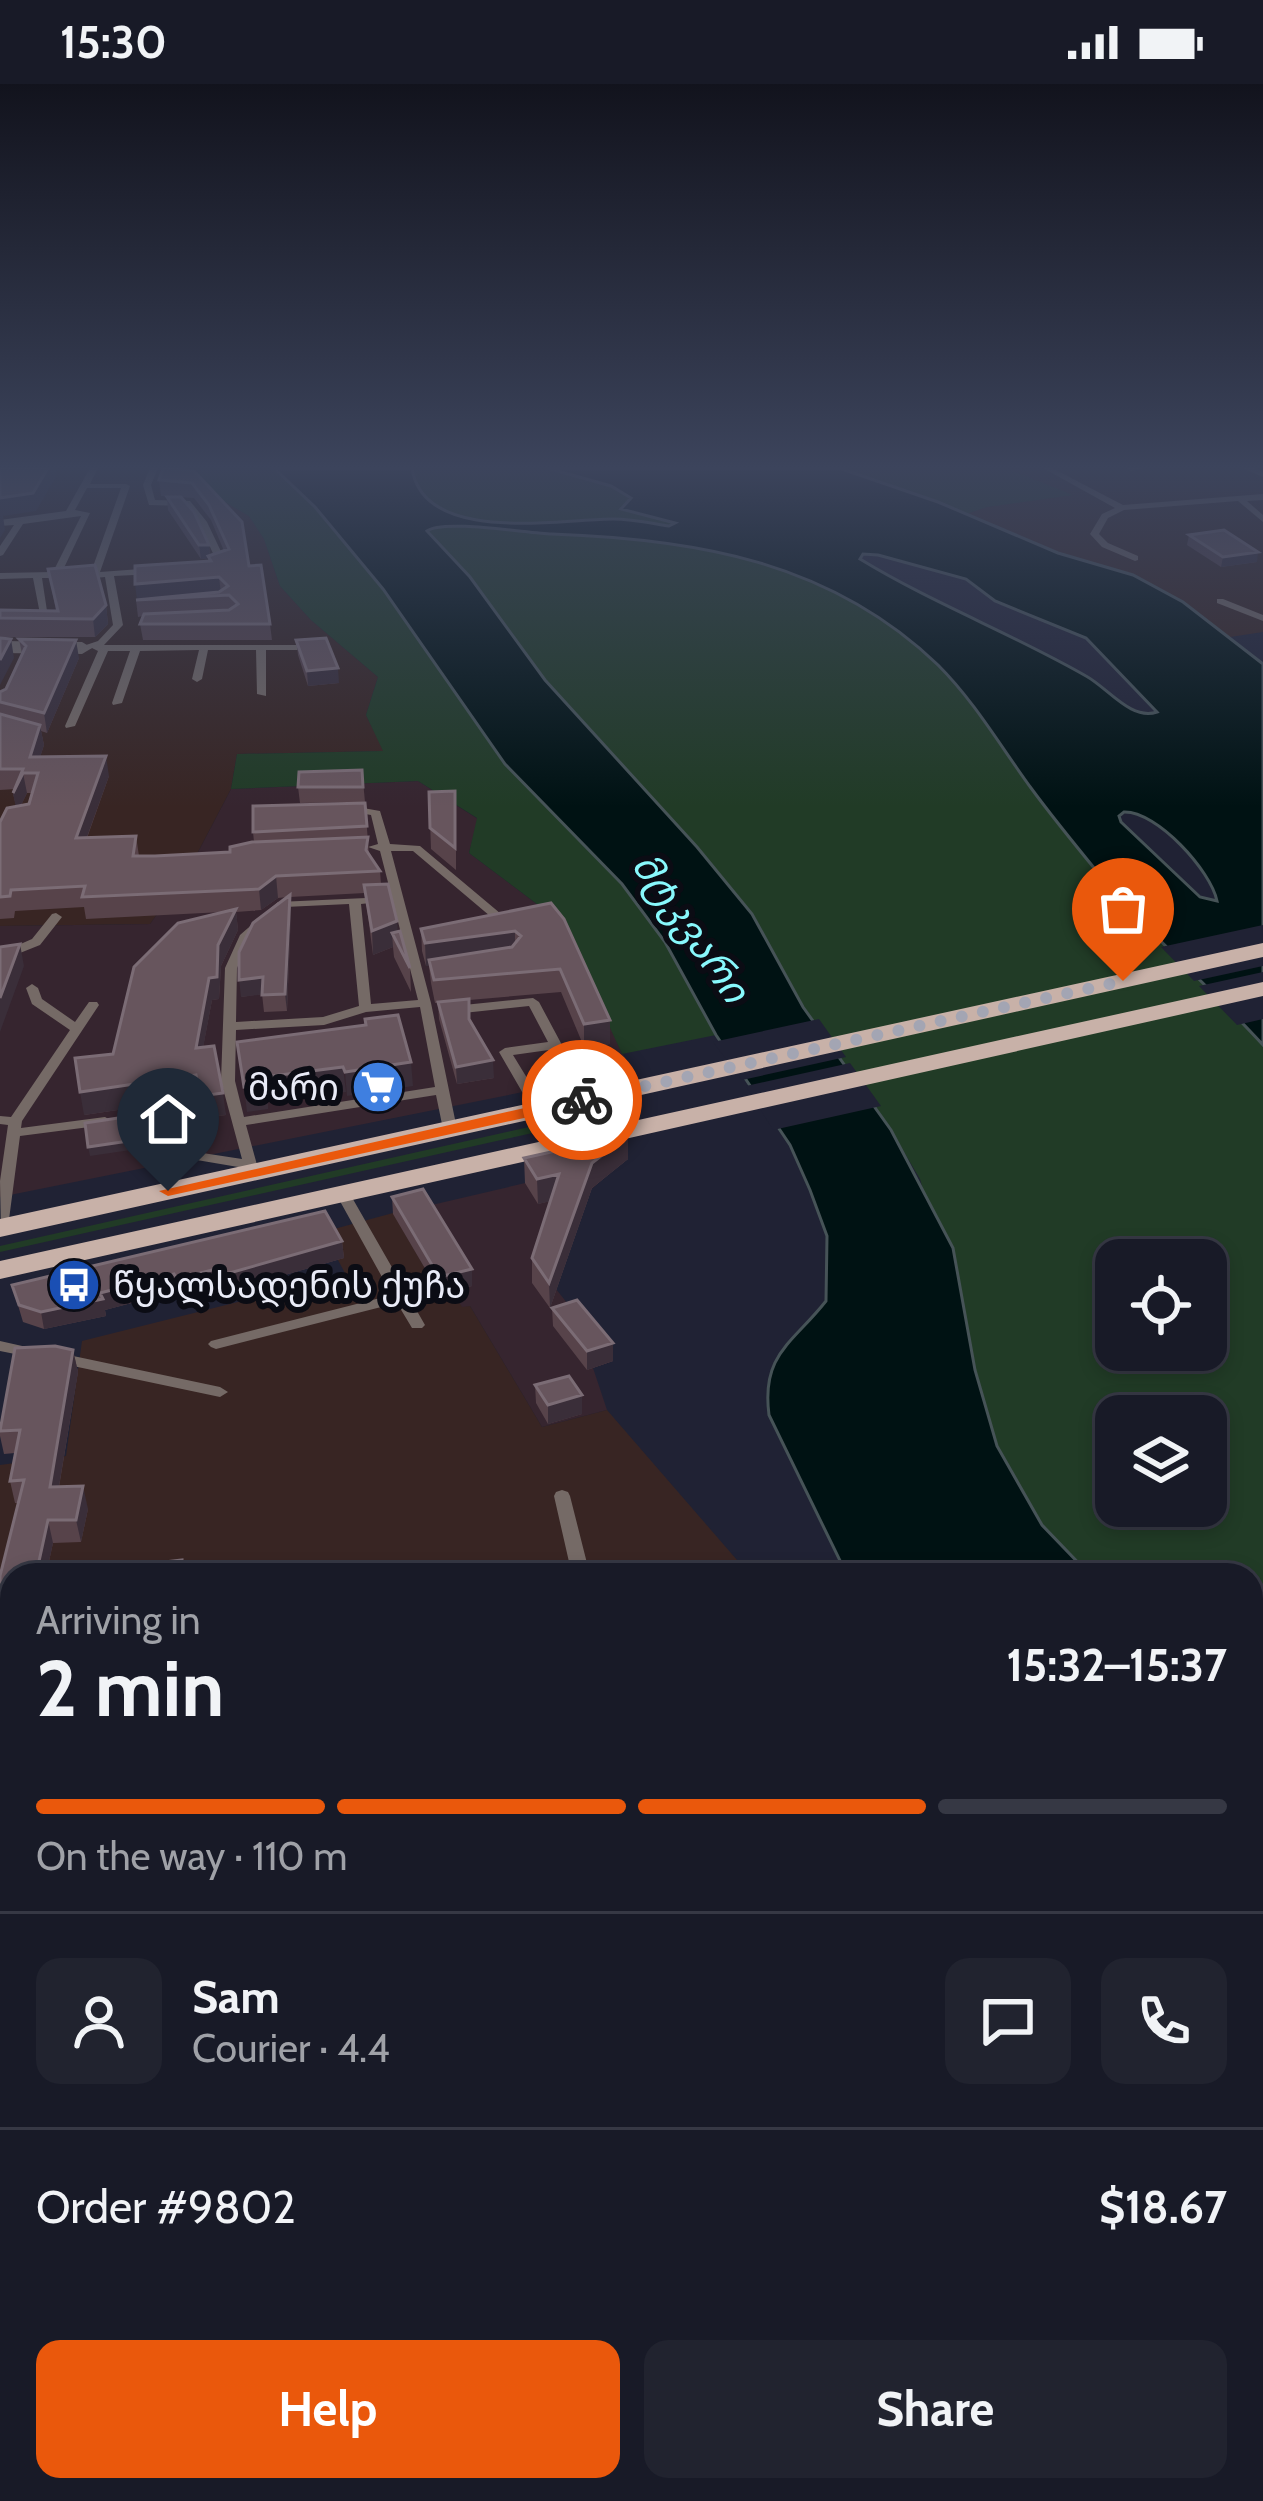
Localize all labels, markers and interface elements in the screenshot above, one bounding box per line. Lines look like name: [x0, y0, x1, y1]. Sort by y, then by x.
text: 15:30: [60, 15, 167, 69]
water label: მტკვარი: [622, 843, 761, 1013]
pin: [1072, 858, 1174, 981]
icon: bag: [1090, 876, 1156, 942]
courier: [522, 1040, 642, 1160]
supermarket icon: მარი: [350, 1059, 406, 1115]
place label: მარი: [248, 1065, 339, 1109]
icon: bike: [549, 1067, 615, 1133]
pin: [117, 1068, 219, 1191]
icon: home: [135, 1086, 201, 1152]
map controls: [1095, 1239, 1227, 1527]
button: locate: [1095, 1239, 1227, 1371]
bus stop icon: წყალსადენის ქუჩა: [46, 1257, 102, 1313]
place label: წყალსადენის ქუჩა: [113, 1263, 465, 1308]
button: layers: [1095, 1395, 1227, 1527]
text: Arriving in: [36, 1596, 200, 1644]
text: 15:32–15:37: [1006, 1638, 1227, 1692]
text: 2 min: [36, 1641, 224, 1736]
text: On the way · 110 m: [36, 1832, 348, 1880]
button: person: [36, 1958, 162, 2084]
button: chat: [945, 1958, 1071, 2084]
button: phone: [1101, 1958, 1227, 2084]
text: Sam: [192, 1970, 280, 2024]
text: Courier · 4.4: [192, 2024, 390, 2072]
text: Order #9802: [36, 2180, 296, 2234]
text: $18.67: [1099, 2180, 1227, 2234]
button: Help: [36, 2340, 620, 2478]
button: Share: [644, 2340, 1227, 2478]

